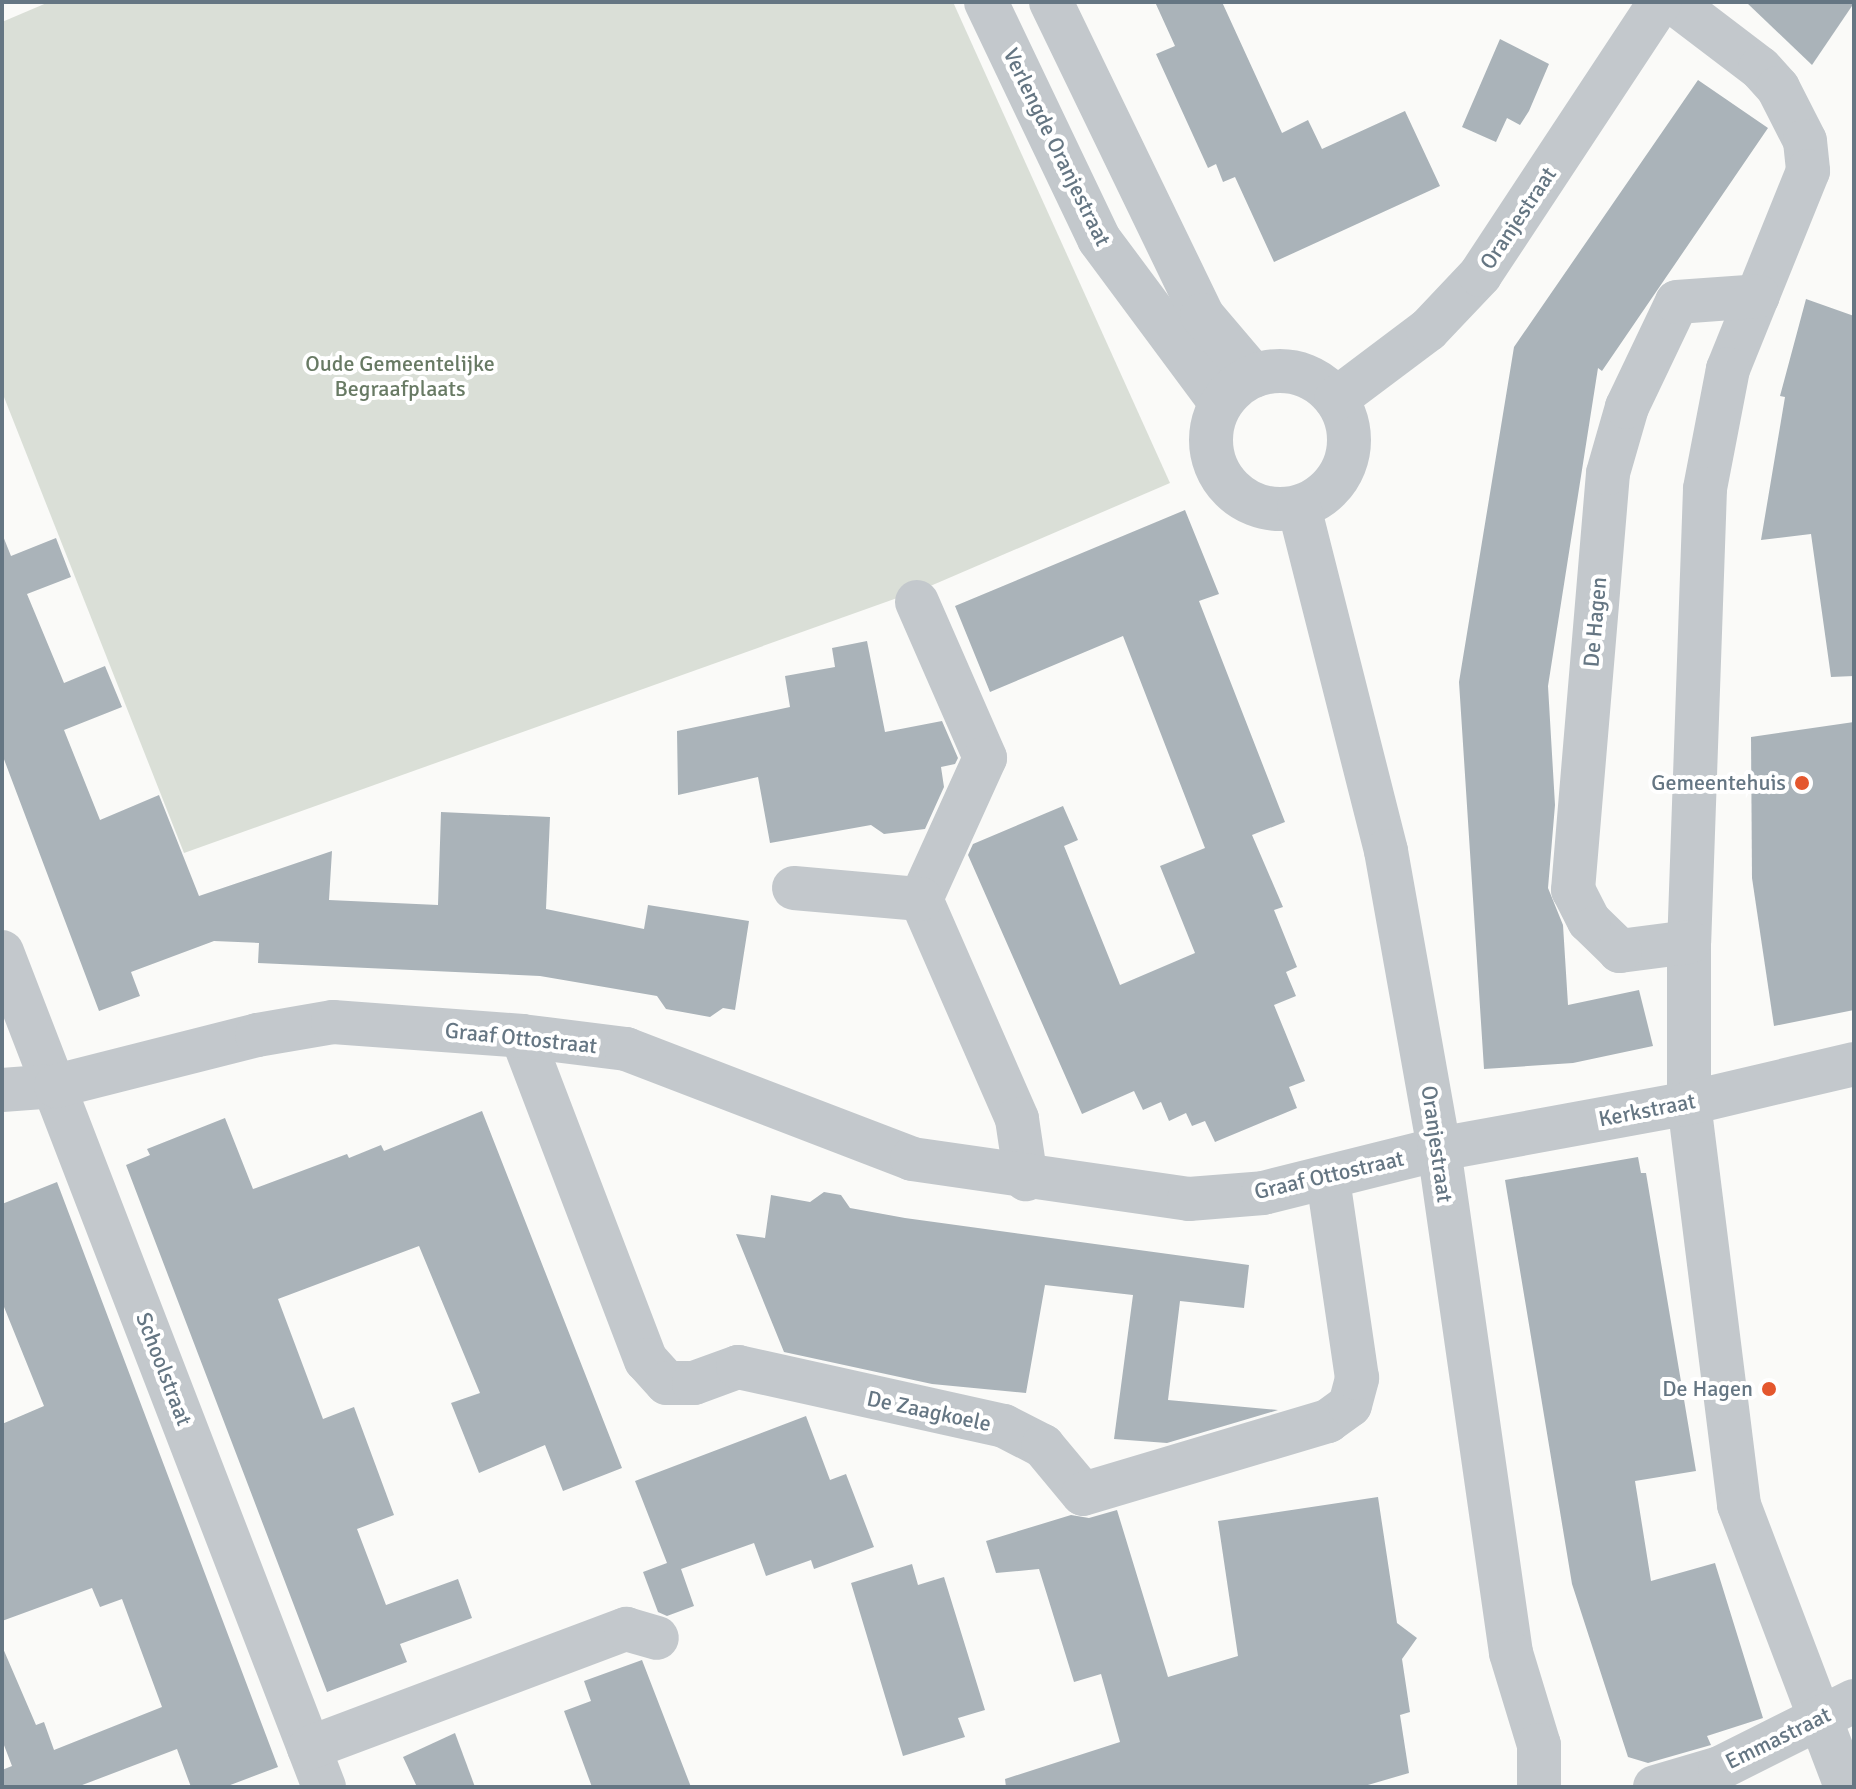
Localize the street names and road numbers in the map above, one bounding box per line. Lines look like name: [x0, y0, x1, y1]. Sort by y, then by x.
street label: Verlengde Oranjestraat: [998, 44, 1116, 250]
street label: Oranjestraat: [1474, 162, 1562, 274]
street label: De Hagen: [1578, 576, 1612, 668]
street label: Graaf Ottostraat: [444, 1017, 598, 1059]
street label: Oranjestraat: [1416, 1084, 1458, 1204]
street label: Kerkstraat: [1596, 1088, 1698, 1132]
street label: Graaf Ottostraat: [1252, 1145, 1406, 1205]
street label: Schoolstraat: [130, 1309, 198, 1429]
street label: De Zaagkoele: [865, 1385, 993, 1437]
street label: Emmastraat: [1721, 1701, 1835, 1775]

